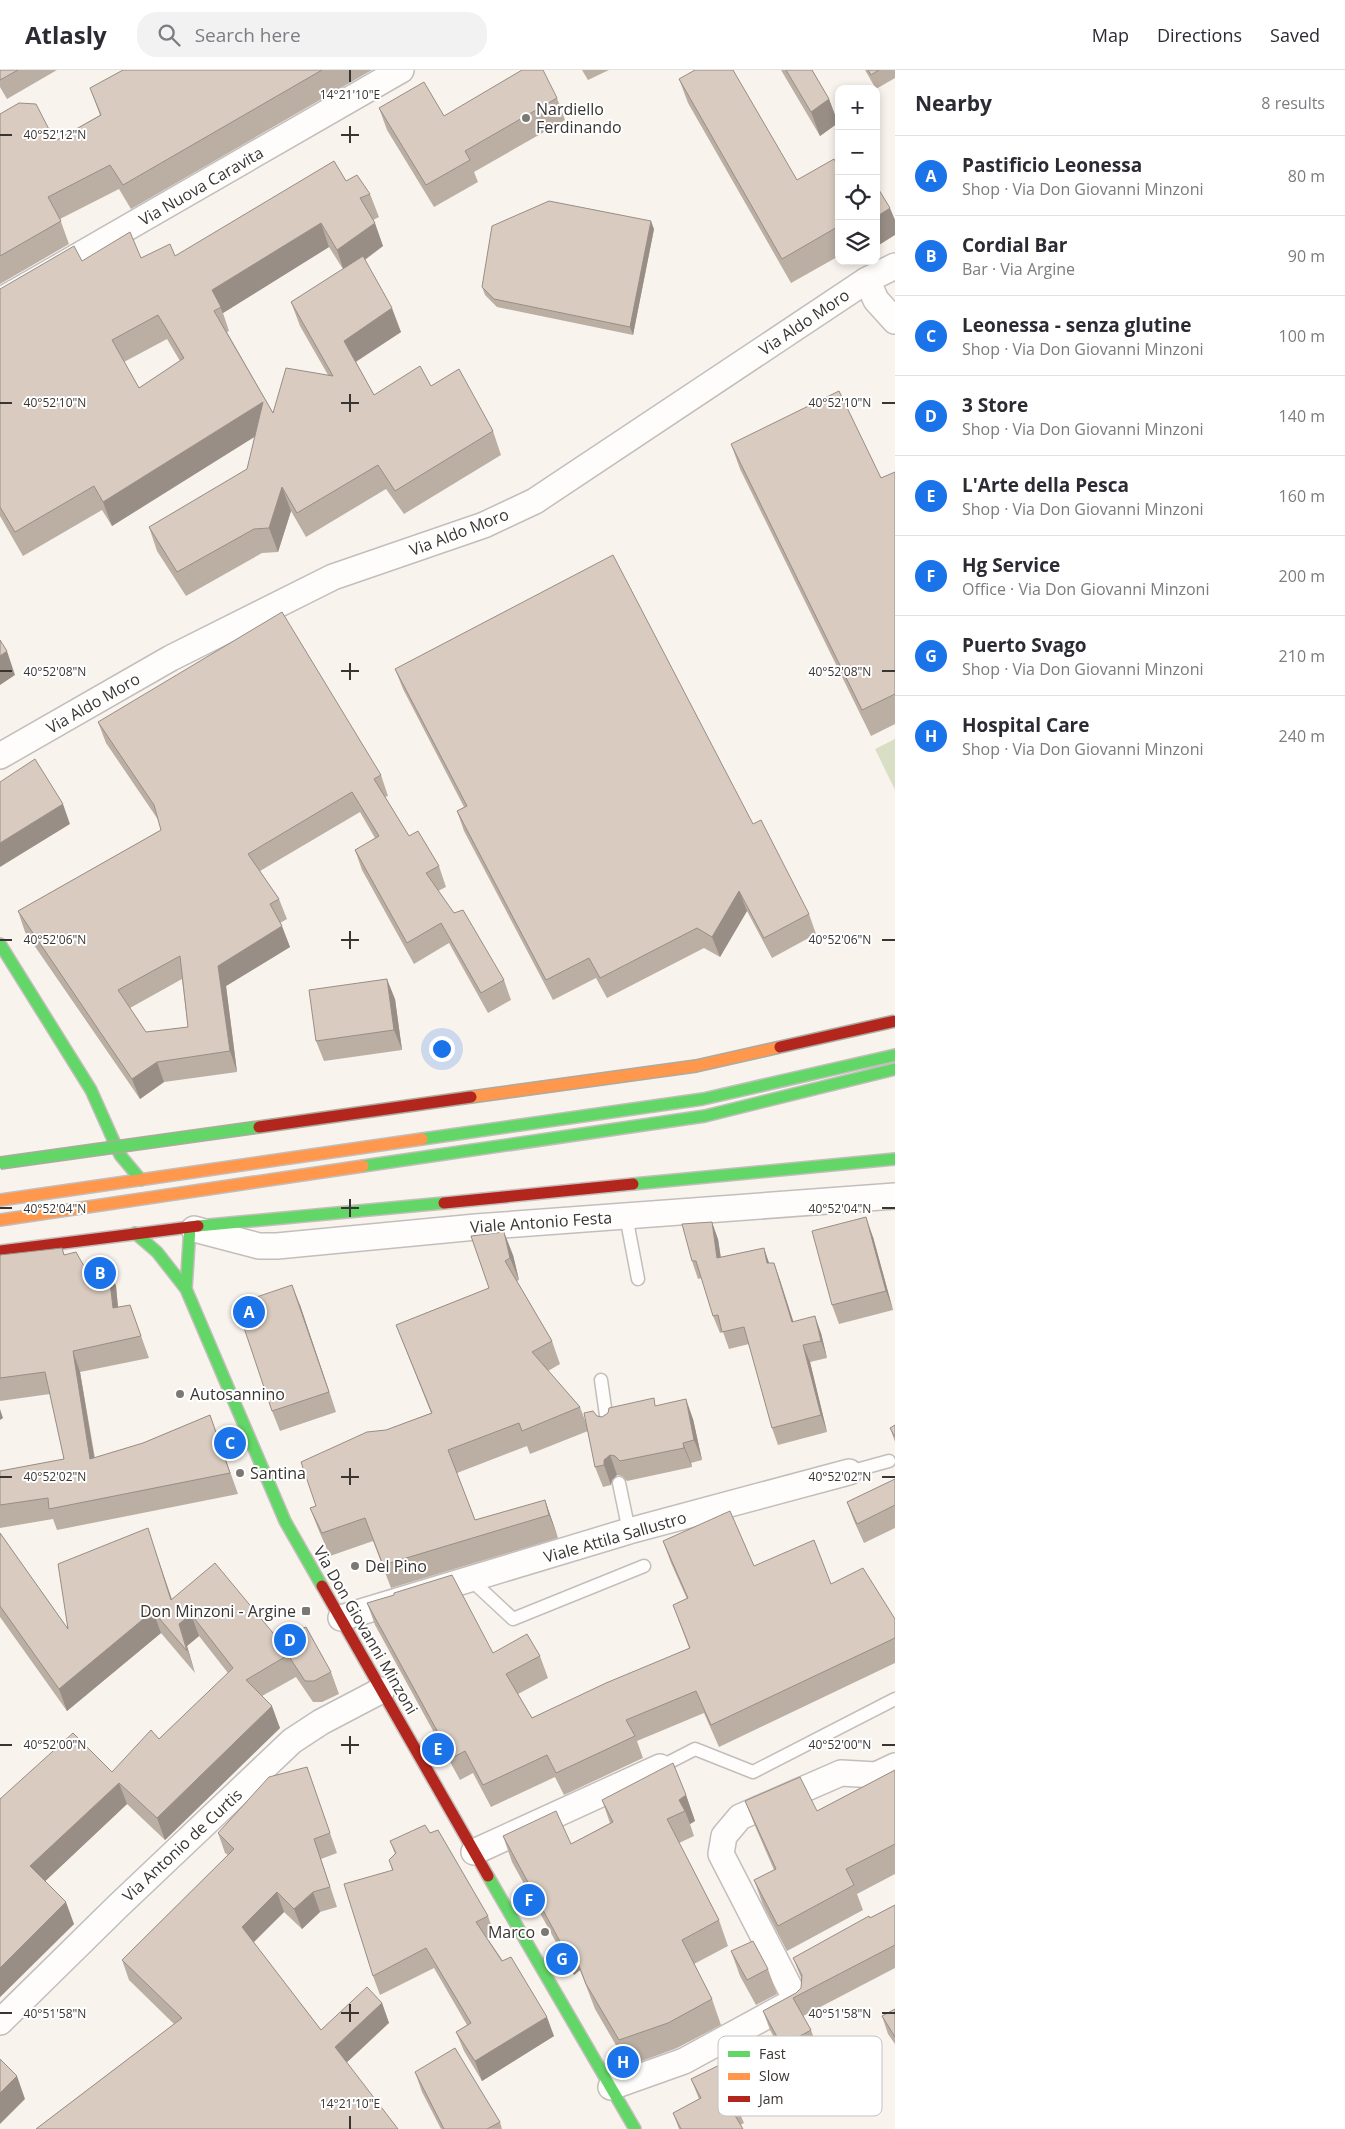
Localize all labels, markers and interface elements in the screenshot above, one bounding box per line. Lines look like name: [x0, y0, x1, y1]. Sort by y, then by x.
search box: [137, 12, 487, 57]
text: Atlasly: [25, 18, 107, 51]
icon: search: [155, 21, 183, 49]
text: Search here: [195, 22, 301, 48]
text: Map: [1092, 23, 1129, 47]
text: Directions: [1157, 23, 1242, 47]
text: Saved: [1270, 23, 1320, 47]
map controls: [835, 85, 880, 265]
button: +: [835, 85, 880, 130]
text: 14°21'10"E: [320, 86, 380, 103]
text: Nearby: [915, 89, 992, 117]
text: 8 results: [1261, 92, 1325, 114]
place label: Nardiello Ferdinando: [536, 98, 622, 138]
marker: Nardiello Ferdinando: [520, 112, 532, 124]
text: 40°52'12"N: [24, 126, 86, 143]
button: −: [835, 130, 880, 175]
street label: Via Nuova Caravita: [135, 141, 267, 231]
text: Pastificio Leonessa: [962, 152, 1142, 178]
text: A: [925, 165, 937, 187]
text: 80 m: [1288, 165, 1325, 187]
button: locate: [835, 175, 880, 220]
text: Shop · Via Don Giovanni Minzoni: [962, 178, 1204, 200]
button: layers: [835, 220, 880, 265]
text: Cordial Bar: [962, 232, 1067, 258]
text: B: [926, 245, 936, 267]
text: 90 m: [1288, 245, 1325, 267]
text: Bar · Via Argine: [962, 258, 1075, 280]
street label: Via Aldo Moro: [755, 284, 853, 360]
text: Leonessa - senza glutine: [962, 312, 1191, 338]
text: C: [926, 325, 936, 347]
text: 100 m: [1279, 325, 1325, 347]
text: Shop · Via Don Giovanni Minzoni: [962, 338, 1204, 360]
text: 3 Store: [962, 392, 1028, 418]
text: 40°52'10"N: [24, 394, 86, 411]
text: 40°52'10"N: [809, 394, 871, 411]
text: D: [925, 405, 937, 427]
text: 140 m: [1279, 405, 1325, 427]
text: Shop · Via Don Giovanni Minzoni: [962, 418, 1204, 440]
text: L'Arte della Pesca: [962, 472, 1129, 498]
text: E: [927, 485, 935, 507]
text: 160 m: [1279, 485, 1325, 507]
text: Shop · Via Don Giovanni Minzoni: [962, 498, 1204, 520]
street label: Via Aldo Moro: [406, 503, 512, 561]
text: Hg Service: [962, 552, 1060, 578]
text: F: [927, 565, 935, 587]
text: 200 m: [1279, 565, 1325, 587]
text: Office · Via Don Giovanni Minzoni: [962, 578, 1209, 600]
text: Puerto Svago: [962, 632, 1086, 658]
text: G: [925, 645, 937, 667]
text: 210 m: [1279, 645, 1325, 667]
text: Shop · Via Don Giovanni Minzoni: [962, 658, 1204, 680]
text: 40°52'08"N: [24, 663, 86, 680]
text: 40°52'08"N: [809, 663, 871, 680]
street label: Via Aldo Moro: [42, 667, 144, 739]
text: Hospital Care: [962, 712, 1089, 738]
text: H: [925, 725, 937, 747]
text: 240 m: [1279, 725, 1325, 747]
text: Shop · Via Don Giovanni Minzoni: [962, 738, 1204, 760]
text: 40°52'06"N: [24, 931, 86, 948]
text: 40°52'06"N: [809, 931, 871, 948]
your location: [429, 1036, 455, 1062]
text: 40°52'04"N: [24, 1200, 86, 1217]
text: 40°52'04"N: [809, 1200, 871, 1217]
street label: Viale Antonio Festa: [469, 1206, 613, 1238]
pin: B: [84, 1254, 116, 1292]
pin: A: [233, 1293, 265, 1331]
place label: Autosannino: [190, 1383, 285, 1405]
marker: Autosannino: [174, 1388, 186, 1400]
pin: C: [214, 1424, 246, 1462]
place label: Santina: [250, 1462, 306, 1484]
marker: Santina: [234, 1467, 246, 1479]
text: 40°52'02"N: [24, 1468, 86, 1485]
text: 40°52'02"N: [809, 1468, 871, 1485]
street label: Viale Attila Sallustro: [541, 1506, 689, 1568]
street label: Via Don Giovanni Minzoni: [309, 1542, 423, 1718]
place label: Del Pino: [365, 1555, 427, 1577]
marker: Del Pino: [349, 1560, 361, 1572]
place label: Don Minzoni - Argine: [140, 1600, 296, 1622]
marker: Don Minzoni - Argine: [300, 1605, 312, 1617]
pin: D: [274, 1621, 306, 1659]
pin: E: [422, 1730, 454, 1768]
text: 40°52'00"N: [24, 1736, 86, 1753]
text: 40°52'00"N: [809, 1736, 871, 1753]
street label: Via Antonio de Curtis: [117, 1784, 247, 1906]
pin: F: [513, 1881, 545, 1919]
place label: Marco: [488, 1921, 535, 1943]
marker: Marco: [539, 1926, 551, 1938]
pin: G: [546, 1940, 578, 1978]
text: 40°51'58"N: [24, 2005, 86, 2022]
text: 40°51'58"N: [809, 2005, 871, 2022]
legend: [718, 2036, 882, 2116]
pin: H: [607, 2043, 639, 2081]
text: Fast: [759, 2044, 786, 2063]
text: Slow: [759, 2066, 790, 2085]
text: Jam: [757, 2089, 784, 2108]
text: 14°21'10"E: [320, 2095, 380, 2112]

